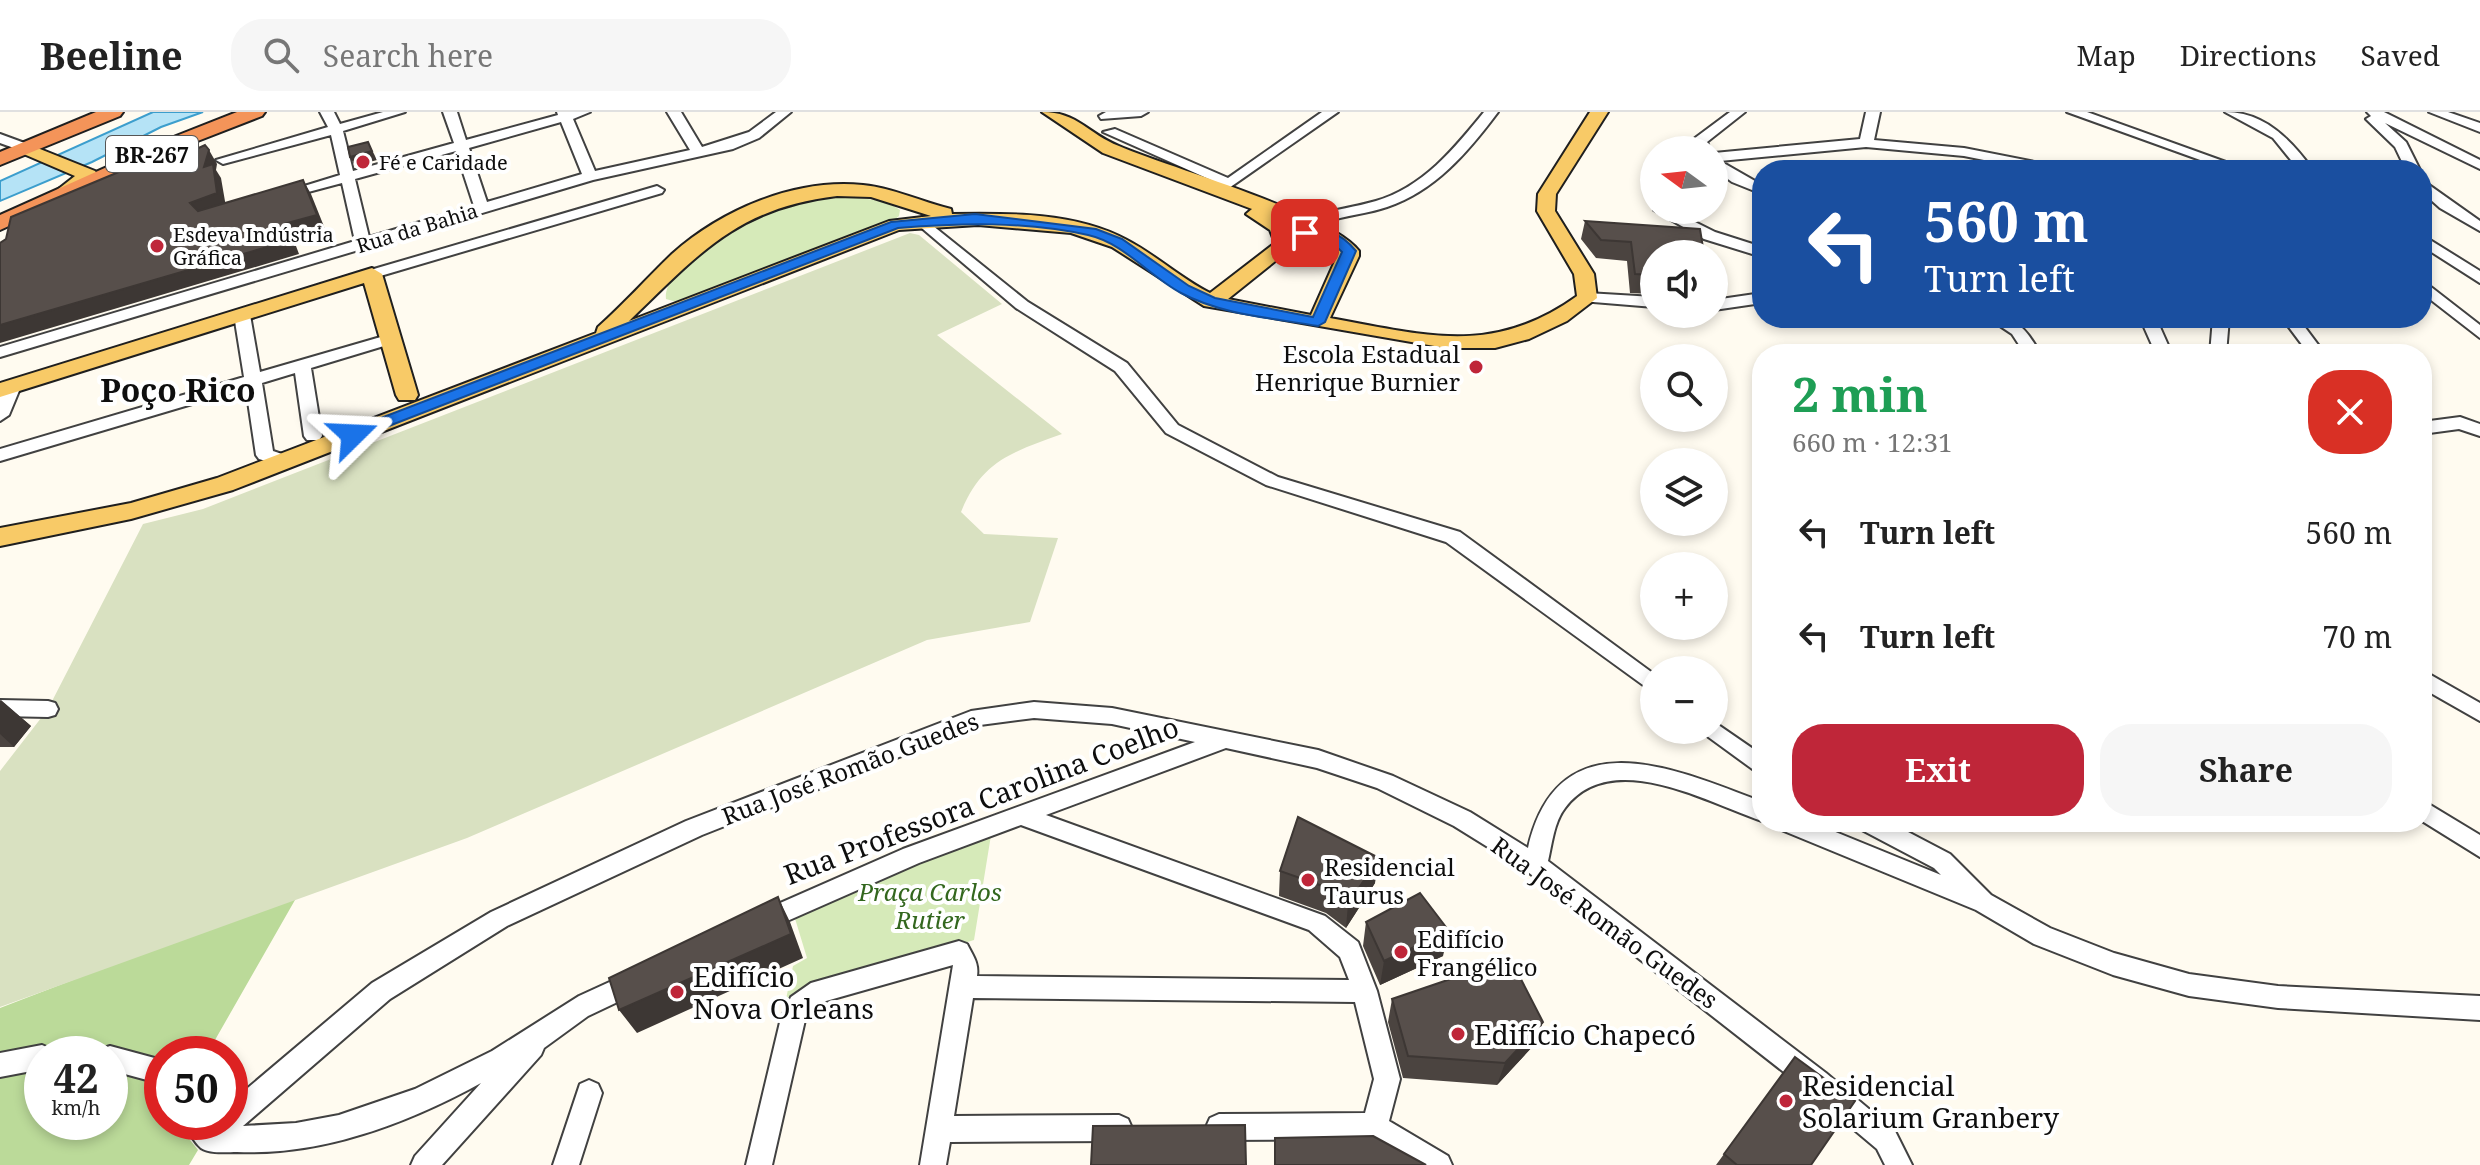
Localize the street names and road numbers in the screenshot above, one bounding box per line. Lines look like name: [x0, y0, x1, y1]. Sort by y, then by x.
road number: BR-267: [106, 136, 198, 172]
street label: Rua da Bahia: [353, 197, 481, 259]
street label: Rua José Romão Guedes: [717, 704, 983, 832]
street label: Rua Professora Carolina Coelho: [778, 707, 1184, 893]
street label: Rua José Romão Guedes: [1485, 829, 1725, 1015]

